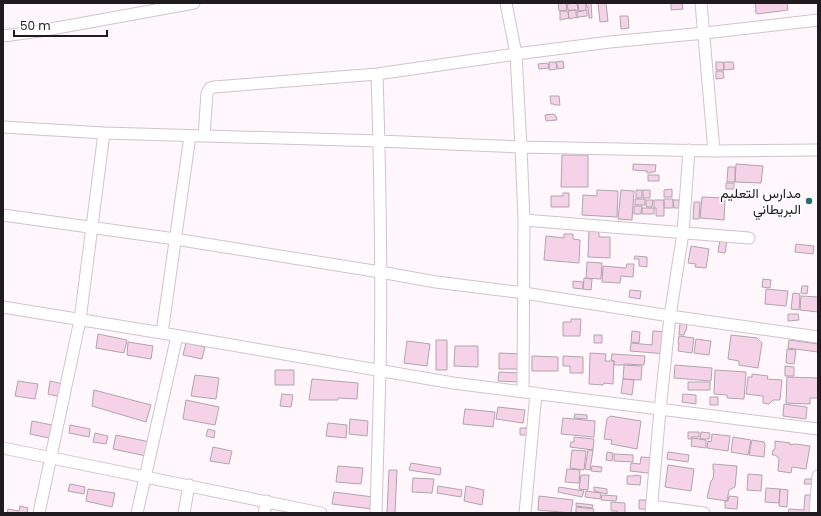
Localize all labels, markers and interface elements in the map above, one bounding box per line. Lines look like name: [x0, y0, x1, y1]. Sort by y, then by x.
scale bar: [14, 12, 107, 38]
text: 50 m: [20, 17, 51, 34]
place label: مدارس التعليم البريطاني: [720, 183, 801, 221]
marker: مدارس التعليم البريطاني: [804, 196, 814, 206]

